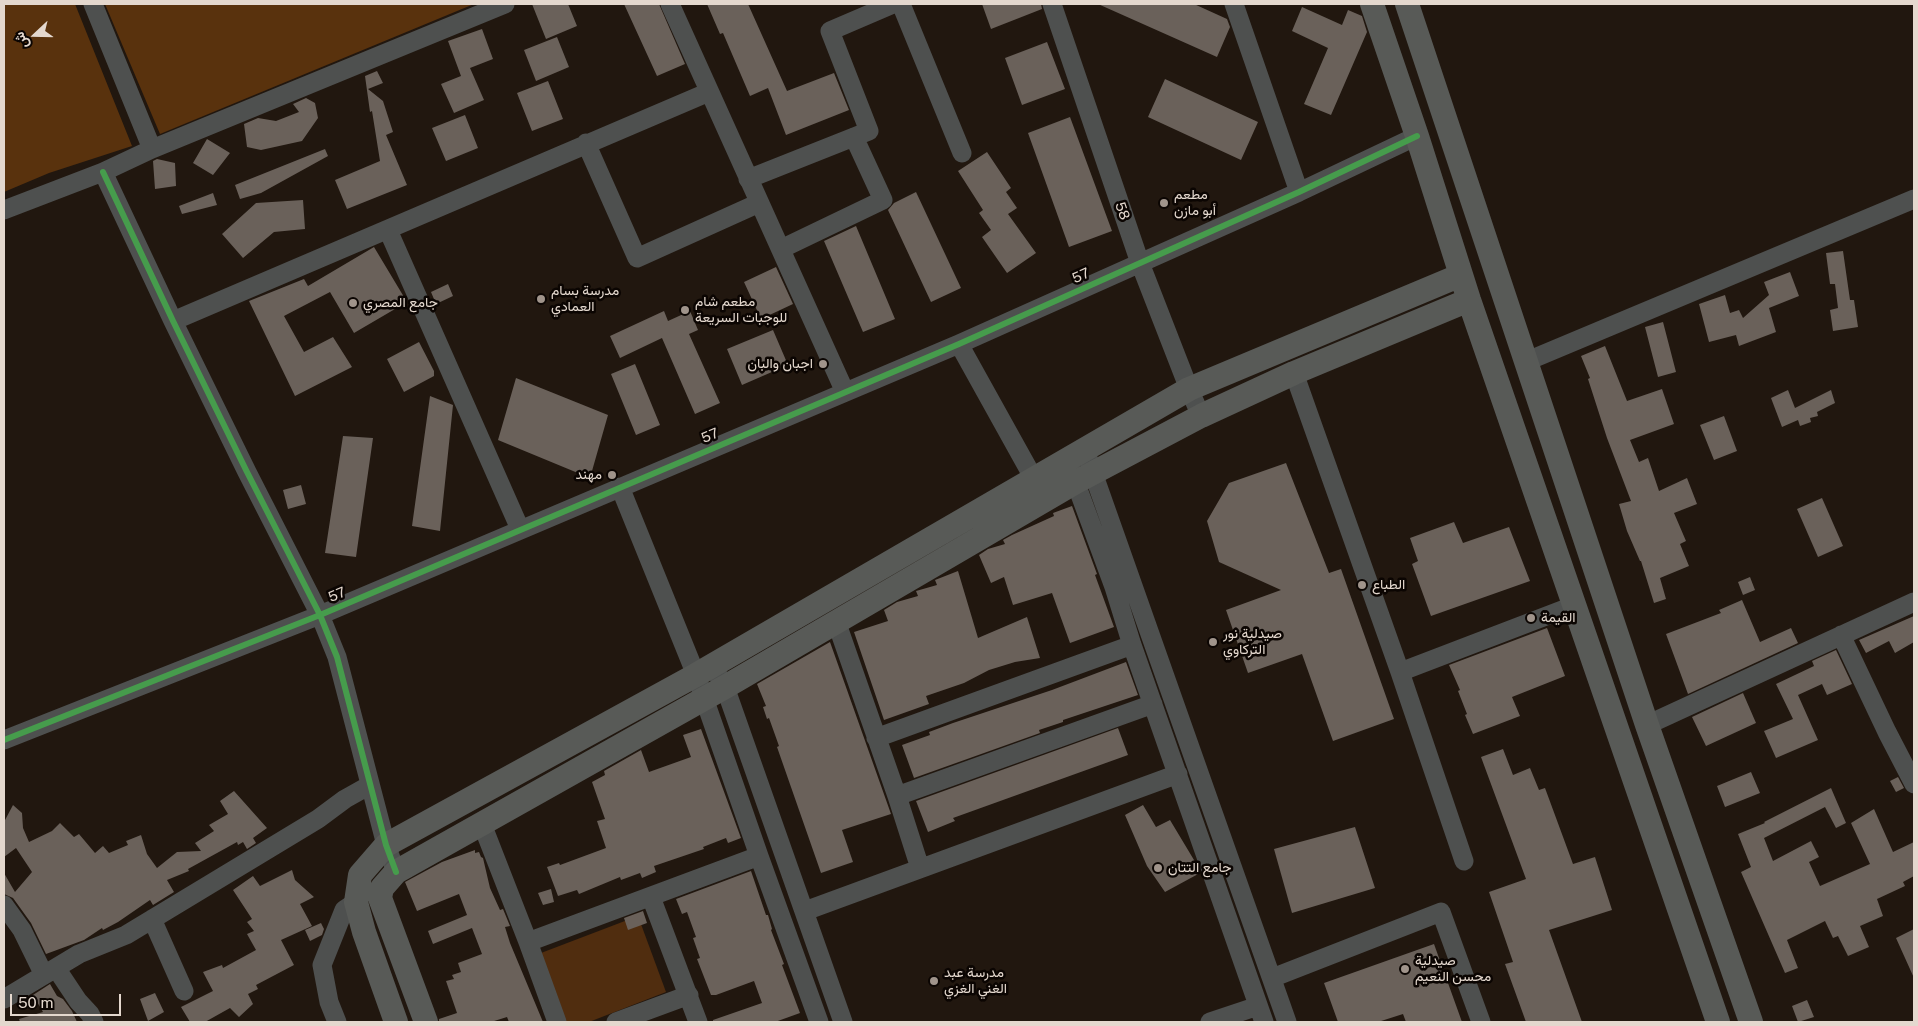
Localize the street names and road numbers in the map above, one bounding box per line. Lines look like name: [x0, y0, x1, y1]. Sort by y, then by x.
street label: 58: [1111, 200, 1133, 222]
street label: 57: [1070, 265, 1092, 287]
street label: 57: [699, 425, 721, 447]
street label: 57: [326, 584, 348, 606]

